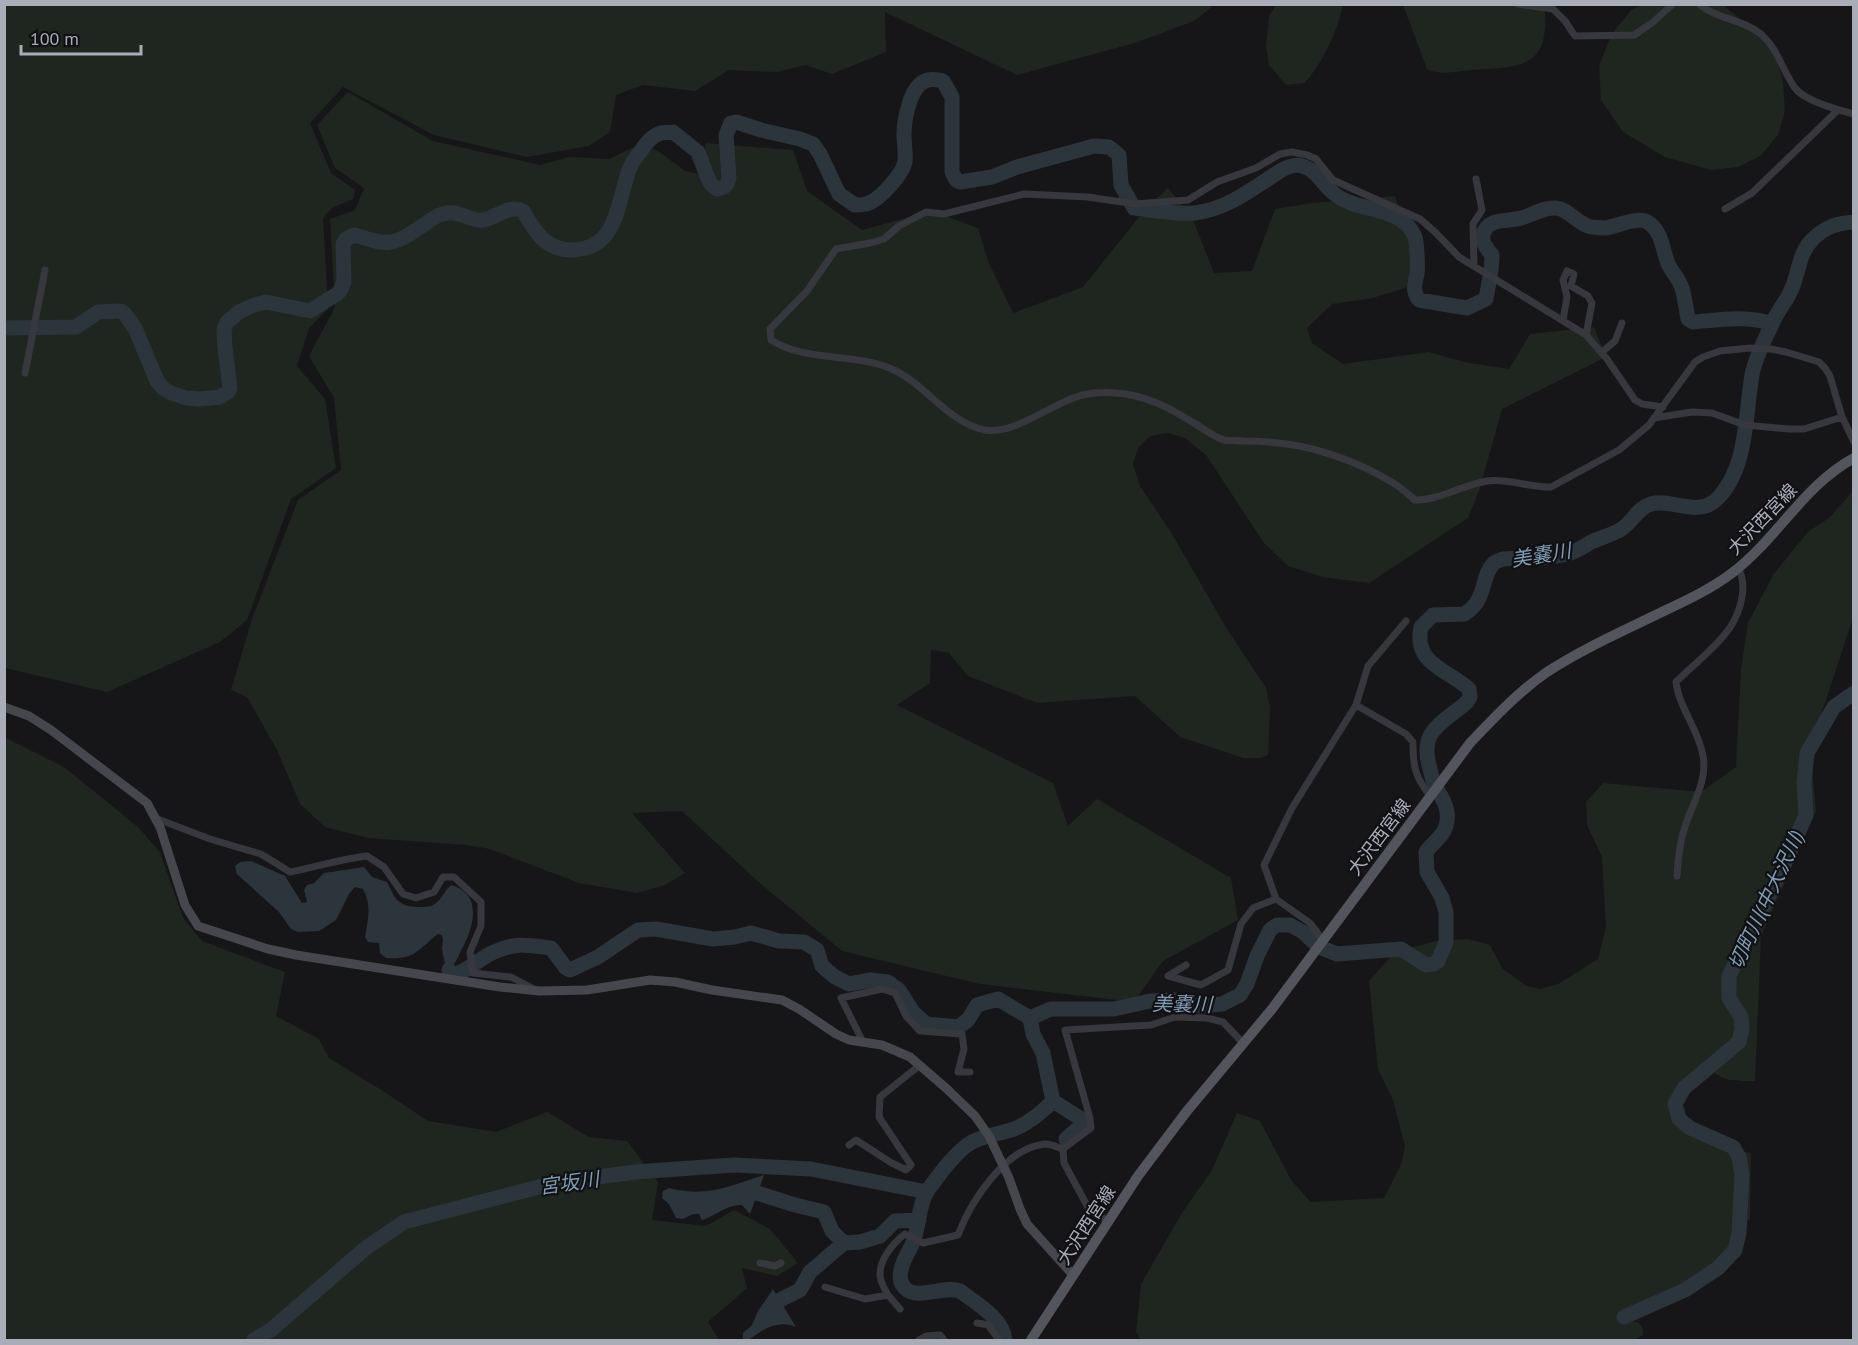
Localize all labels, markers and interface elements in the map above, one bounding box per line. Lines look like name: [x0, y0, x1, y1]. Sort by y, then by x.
scale bar: [21, 18, 141, 56]
text: 100 m: [30, 27, 79, 50]
street label: 大沢西宮線: [1722, 479, 1802, 559]
water label: 美嚢川: [1509, 537, 1575, 573]
street label: 大沢西宮線: [1343, 794, 1415, 880]
water label: 切町川(中大沢川): [1722, 826, 1810, 974]
water label: 美嚢川: [1152, 990, 1214, 1018]
water label: 宮坂川: [537, 1166, 602, 1200]
street label: 大沢西宮線: [1052, 1181, 1120, 1269]

